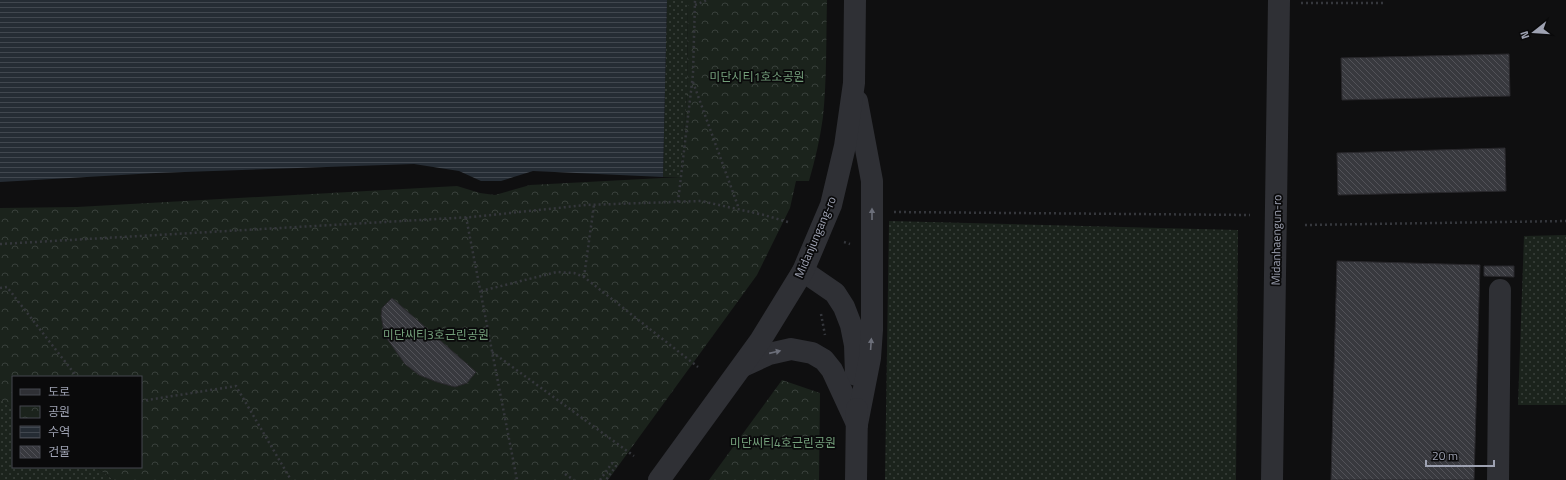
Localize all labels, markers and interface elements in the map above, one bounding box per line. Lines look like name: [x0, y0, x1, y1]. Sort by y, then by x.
north arrow: [1514, 12, 1554, 52]
text: N: [1516, 29, 1533, 41]
park label: 미단시티1호소공원: [709, 67, 805, 86]
street label: Midanjungang-ro: [789, 193, 841, 281]
street label: Midanhaengun-ro: [1266, 194, 1286, 286]
one-way arrow: [869, 207, 875, 220]
park label: 미단씨티3호근린공원: [383, 325, 489, 344]
one-way arrow: [867, 338, 874, 350]
one-way arrow: [769, 349, 782, 355]
legend: [12, 376, 142, 468]
text: 도로: [48, 382, 70, 401]
text: 공원: [48, 402, 70, 421]
text: 수역: [48, 422, 70, 441]
park label: 미단씨티4호근린공원: [730, 433, 836, 452]
text: 건물: [48, 442, 70, 461]
scale bar: [1426, 442, 1494, 468]
text: 20 m: [1432, 446, 1458, 465]

